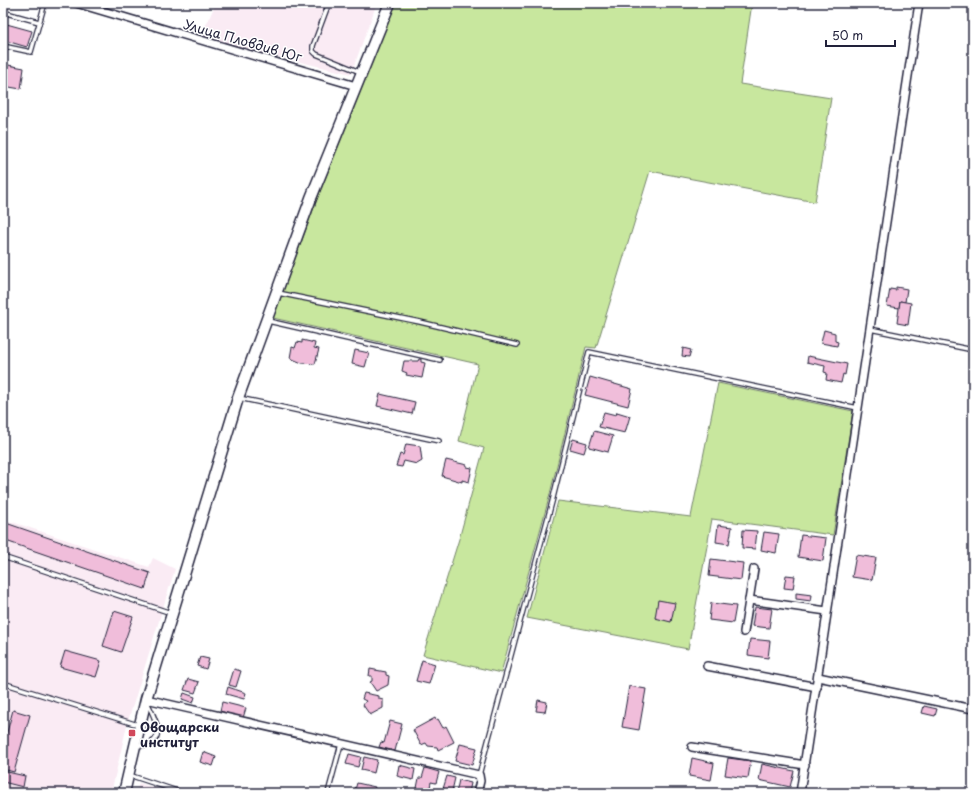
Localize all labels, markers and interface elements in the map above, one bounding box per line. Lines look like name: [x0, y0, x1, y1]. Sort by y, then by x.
street label: Улица Пловдив Юг: [182, 14, 305, 66]
scale bar: [826, 22, 895, 48]
text: 50 m: [832, 26, 863, 44]
place label: Овощарски институт: [140, 717, 220, 751]
marker: Овощарски институт: [127, 728, 137, 738]

